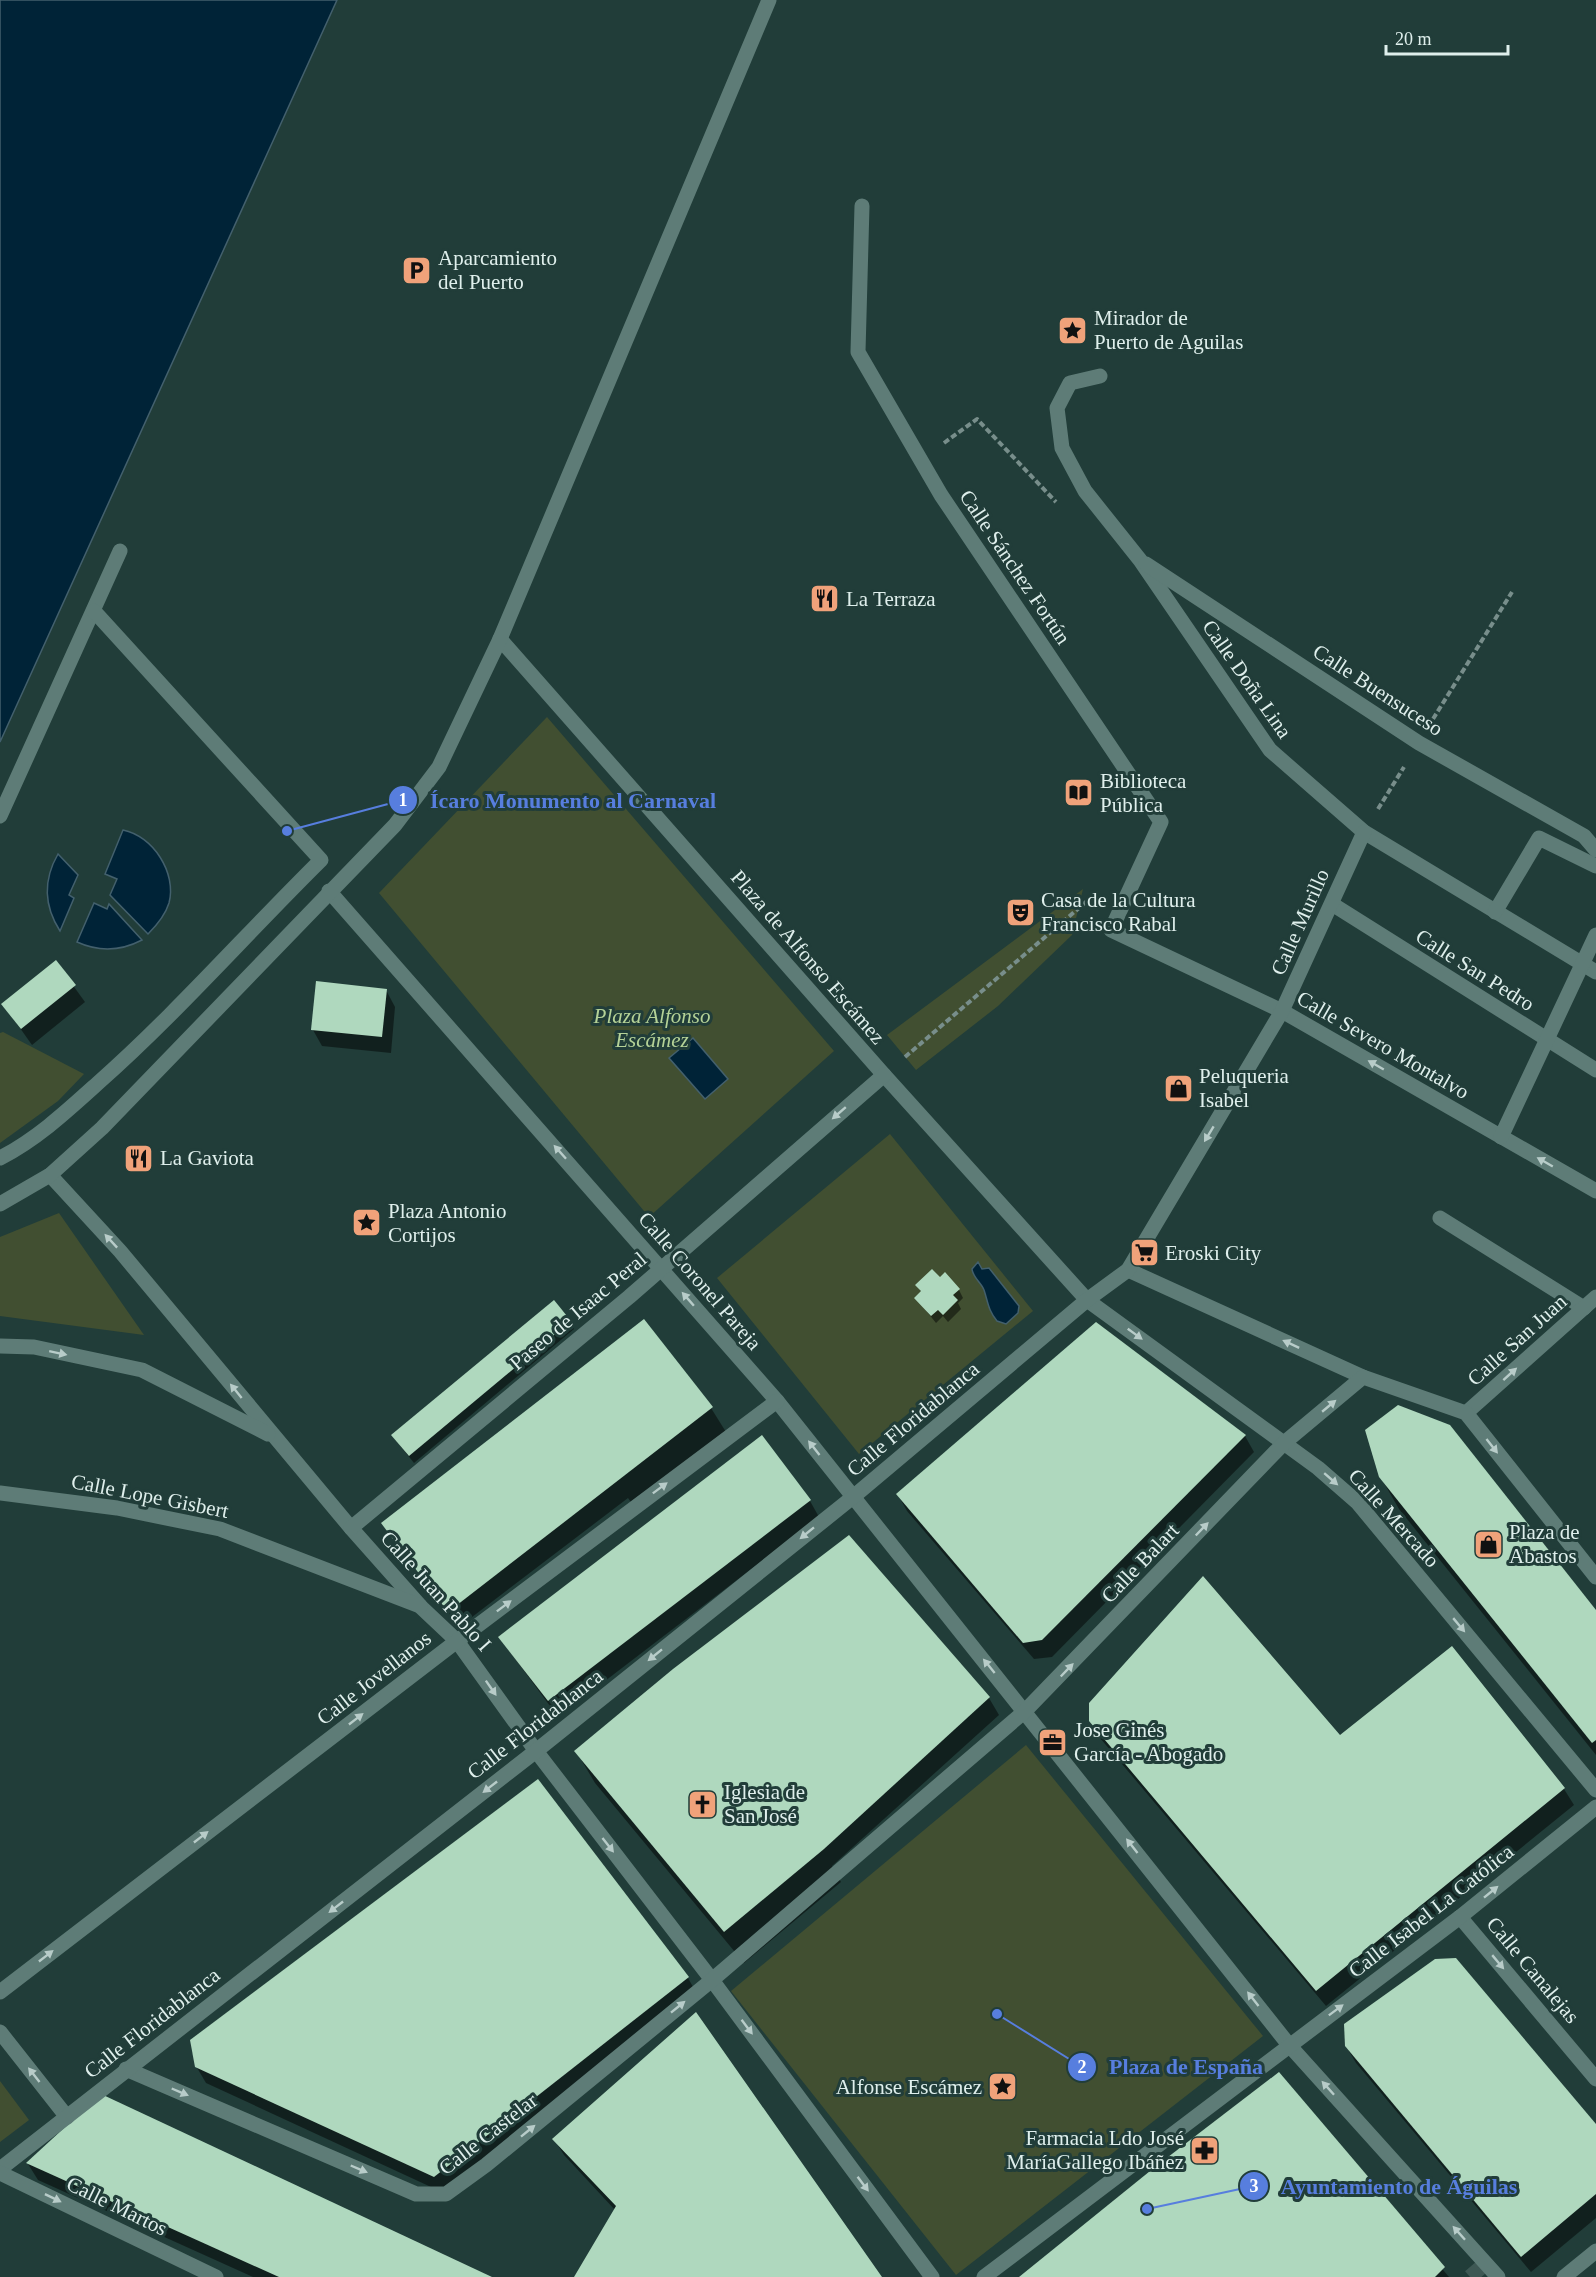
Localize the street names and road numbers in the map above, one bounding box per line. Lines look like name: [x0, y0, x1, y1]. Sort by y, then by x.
street label: Calle Sánchez Fortún: [955, 485, 1076, 649]
street label: Calle Doña Lina: [1197, 615, 1297, 743]
street label: Calle Buensuceso: [1309, 639, 1447, 741]
street label: Plaza de Alfonso Escámez: [726, 865, 890, 1049]
street label: Calle Murillo: [1266, 865, 1334, 979]
street label: Calle San Pedro: [1411, 924, 1539, 1016]
street label: Calle Severo Montalvo: [1293, 986, 1473, 1104]
street label: Calle Coronel Pareja: [634, 1207, 767, 1355]
street label: Paseo de Isaac Peral: [505, 1247, 651, 1375]
street label: Calle San Juan: [1463, 1289, 1572, 1391]
street label: Calle Floridablanca: [842, 1356, 984, 1481]
street label: Calle Mercado: [1344, 1464, 1444, 1572]
street label: Calle Lope Gisbert: [69, 1469, 231, 1523]
street label: Calle Balart: [1096, 1518, 1184, 1608]
street label: Calle Juan Pablo I: [376, 1526, 496, 1656]
street label: Calle Jovellanos: [312, 1626, 436, 1730]
street label: Calle Floridablanca: [463, 1663, 608, 1784]
street label: Calle Isabel La Católica: [1344, 1839, 1519, 1983]
street label: Calle Canalejas: [1482, 1912, 1584, 2028]
street label: Calle Floridablanca: [80, 1962, 225, 2083]
street label: Calle Castelar: [434, 2088, 542, 2180]
street label: Calle Martos: [63, 2171, 171, 2241]

